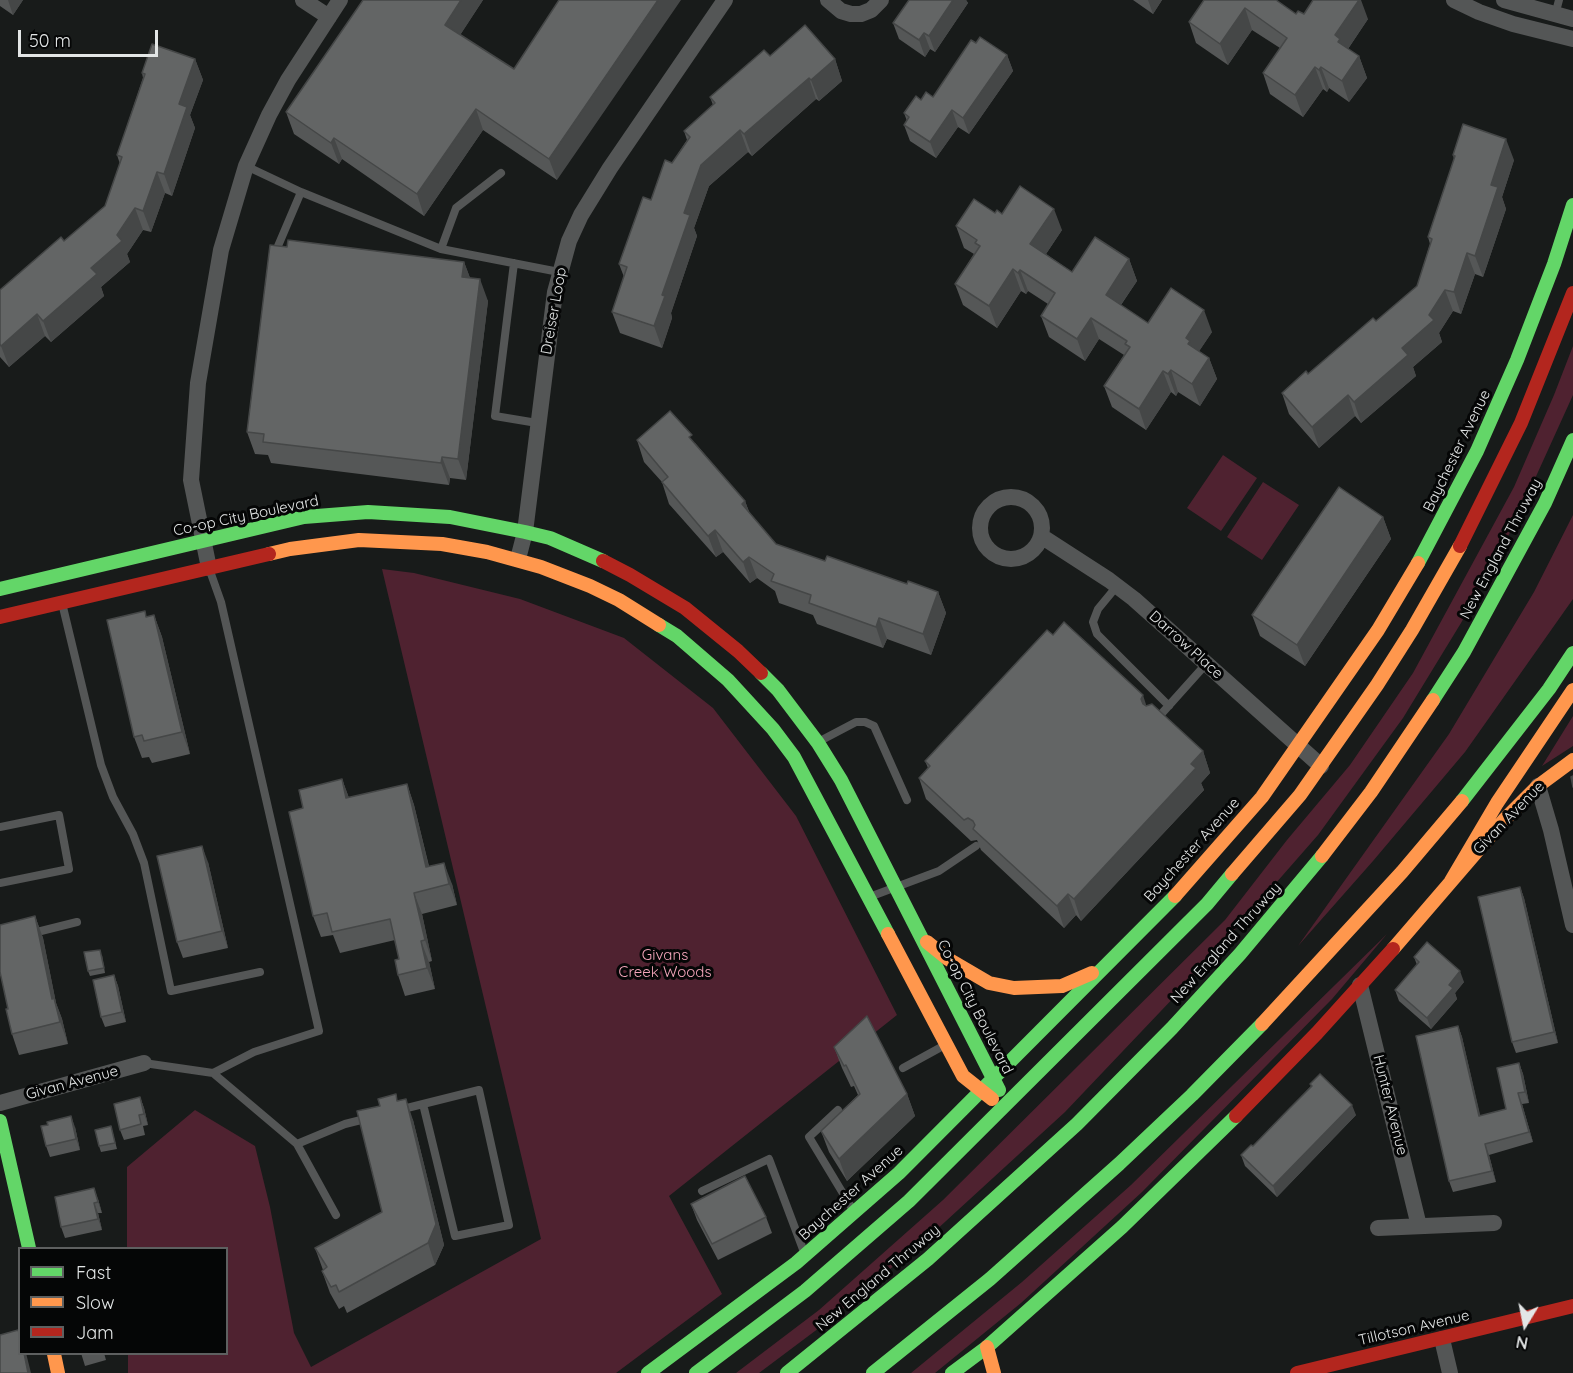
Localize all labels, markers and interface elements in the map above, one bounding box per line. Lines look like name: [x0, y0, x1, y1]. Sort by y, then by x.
scale bar: [21, 18, 160, 56]
text: 50 m: [29, 29, 71, 52]
street label: Dreiser Loop: [537, 266, 571, 356]
street label: Baychester Avenue: [1420, 387, 1494, 515]
street label: New England Thruway: [1456, 476, 1546, 622]
street label: Co-op City Boulevard: [172, 492, 320, 540]
street label: Darrow Place: [1145, 607, 1227, 683]
street label: Givan Avenue: [1470, 778, 1548, 858]
street label: Baychester Avenue: [1141, 794, 1243, 906]
street label: New England Thruway: [1167, 879, 1285, 1007]
street label: Co-op City Boulevard: [933, 937, 1017, 1077]
park label: Givans Creek Woods: [619, 946, 711, 981]
street label: Hunter Avenue: [1369, 1053, 1411, 1157]
street label: Givan Avenue: [24, 1062, 120, 1104]
street label: Baychester Avenue: [795, 1142, 907, 1244]
street label: New England Thruway: [812, 1221, 944, 1335]
legend: [18, 1247, 228, 1355]
text: Fast: [76, 1261, 111, 1284]
text: Slow: [76, 1291, 114, 1314]
north arrow: [1495, 1295, 1555, 1355]
street label: Tillotson Avenue: [1357, 1306, 1471, 1350]
text: Jam: [76, 1321, 114, 1344]
text: N: [1514, 1332, 1529, 1354]

